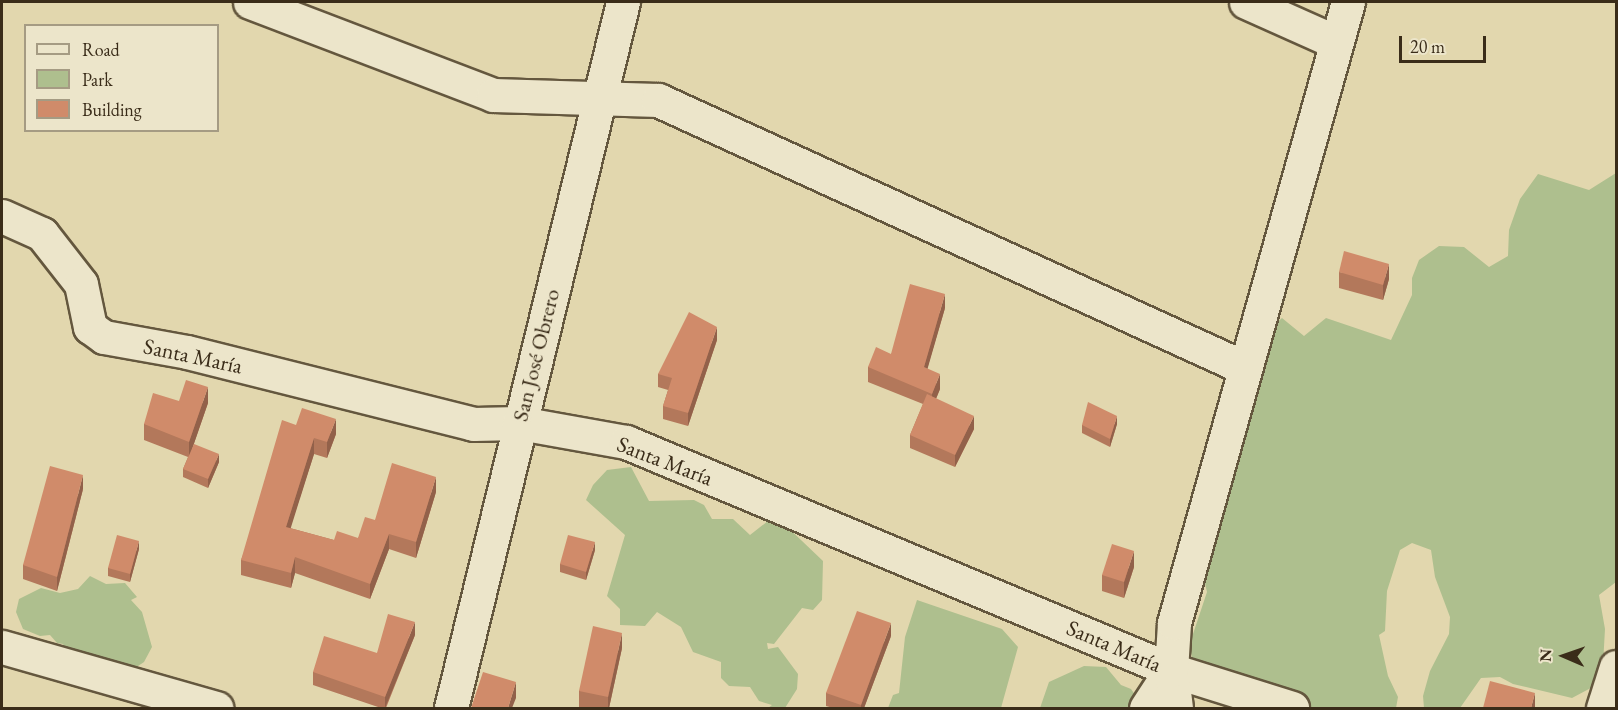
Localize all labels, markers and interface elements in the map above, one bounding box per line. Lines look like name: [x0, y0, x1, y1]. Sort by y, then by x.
legend: [24, 24, 219, 132]
scale bar: [1402, 24, 1489, 62]
text: 20 m: [1410, 35, 1445, 58]
text: Road: [82, 38, 120, 61]
text: Park: [82, 68, 113, 91]
text: Building: [82, 98, 142, 121]
street label: San José Obrero: [507, 286, 565, 424]
street label: Santa María: [141, 333, 245, 379]
street label: Santa María: [613, 431, 717, 491]
street label: Santa María: [1063, 614, 1165, 678]
north arrow: [1534, 626, 1594, 686]
text: N: [1535, 649, 1556, 662]

